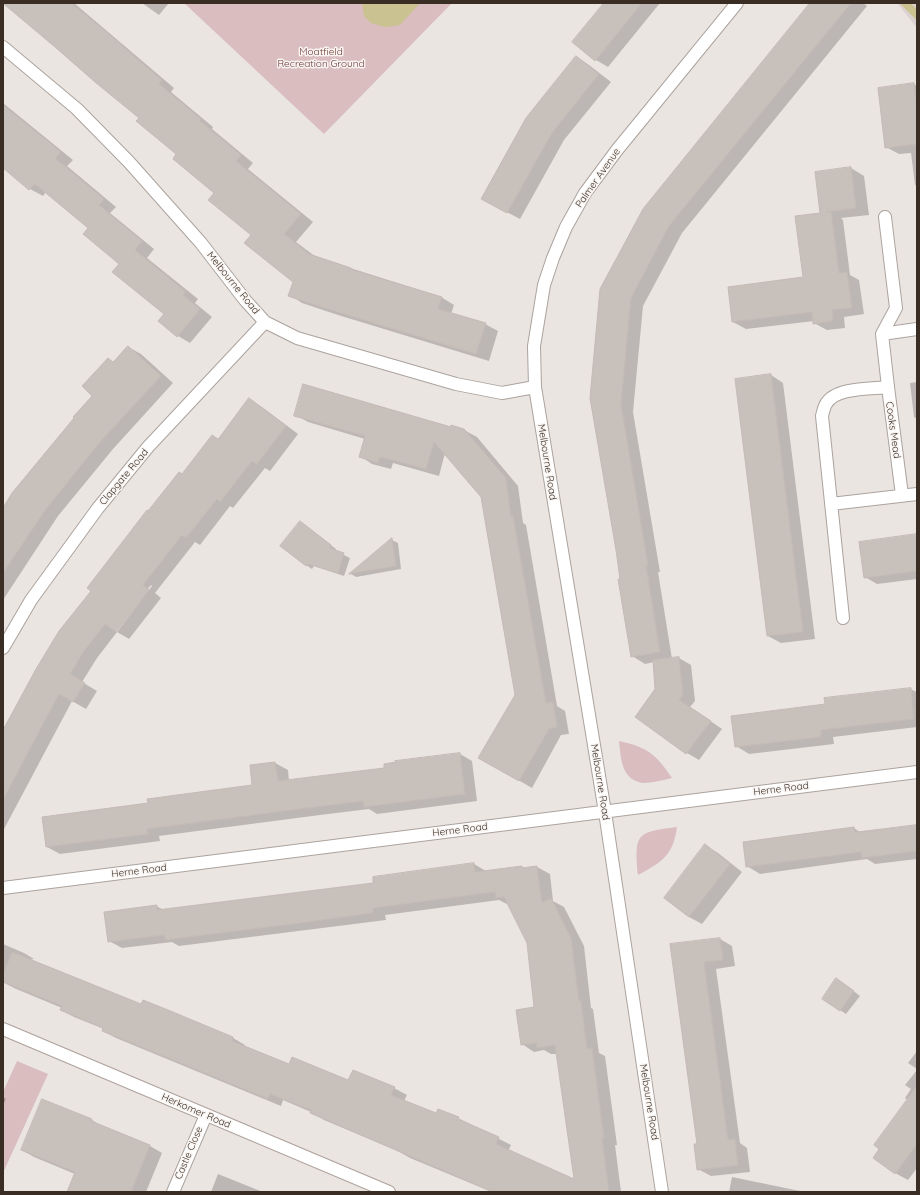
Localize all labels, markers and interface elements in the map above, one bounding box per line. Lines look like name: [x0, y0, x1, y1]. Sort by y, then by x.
park label: Moatfield Recreation Ground: [277, 46, 365, 70]
street label: Palmer Avenue: [573, 146, 623, 210]
street label: Melbourne Road: [204, 249, 262, 317]
street label: Cooks Mead: [883, 401, 903, 459]
street label: Melbourne Road: [535, 423, 559, 501]
street label: Clapgate Road: [97, 446, 151, 508]
street label: Melbourne Road: [588, 743, 612, 821]
street label: Herne Road: [753, 780, 809, 798]
street label: Herne Road: [432, 821, 488, 839]
street label: Herne Road: [111, 862, 167, 880]
street label: Melbourne Road: [637, 1063, 661, 1141]
street label: Herkomer Road: [160, 1091, 232, 1131]
street label: Castle Close: [172, 1125, 206, 1181]

